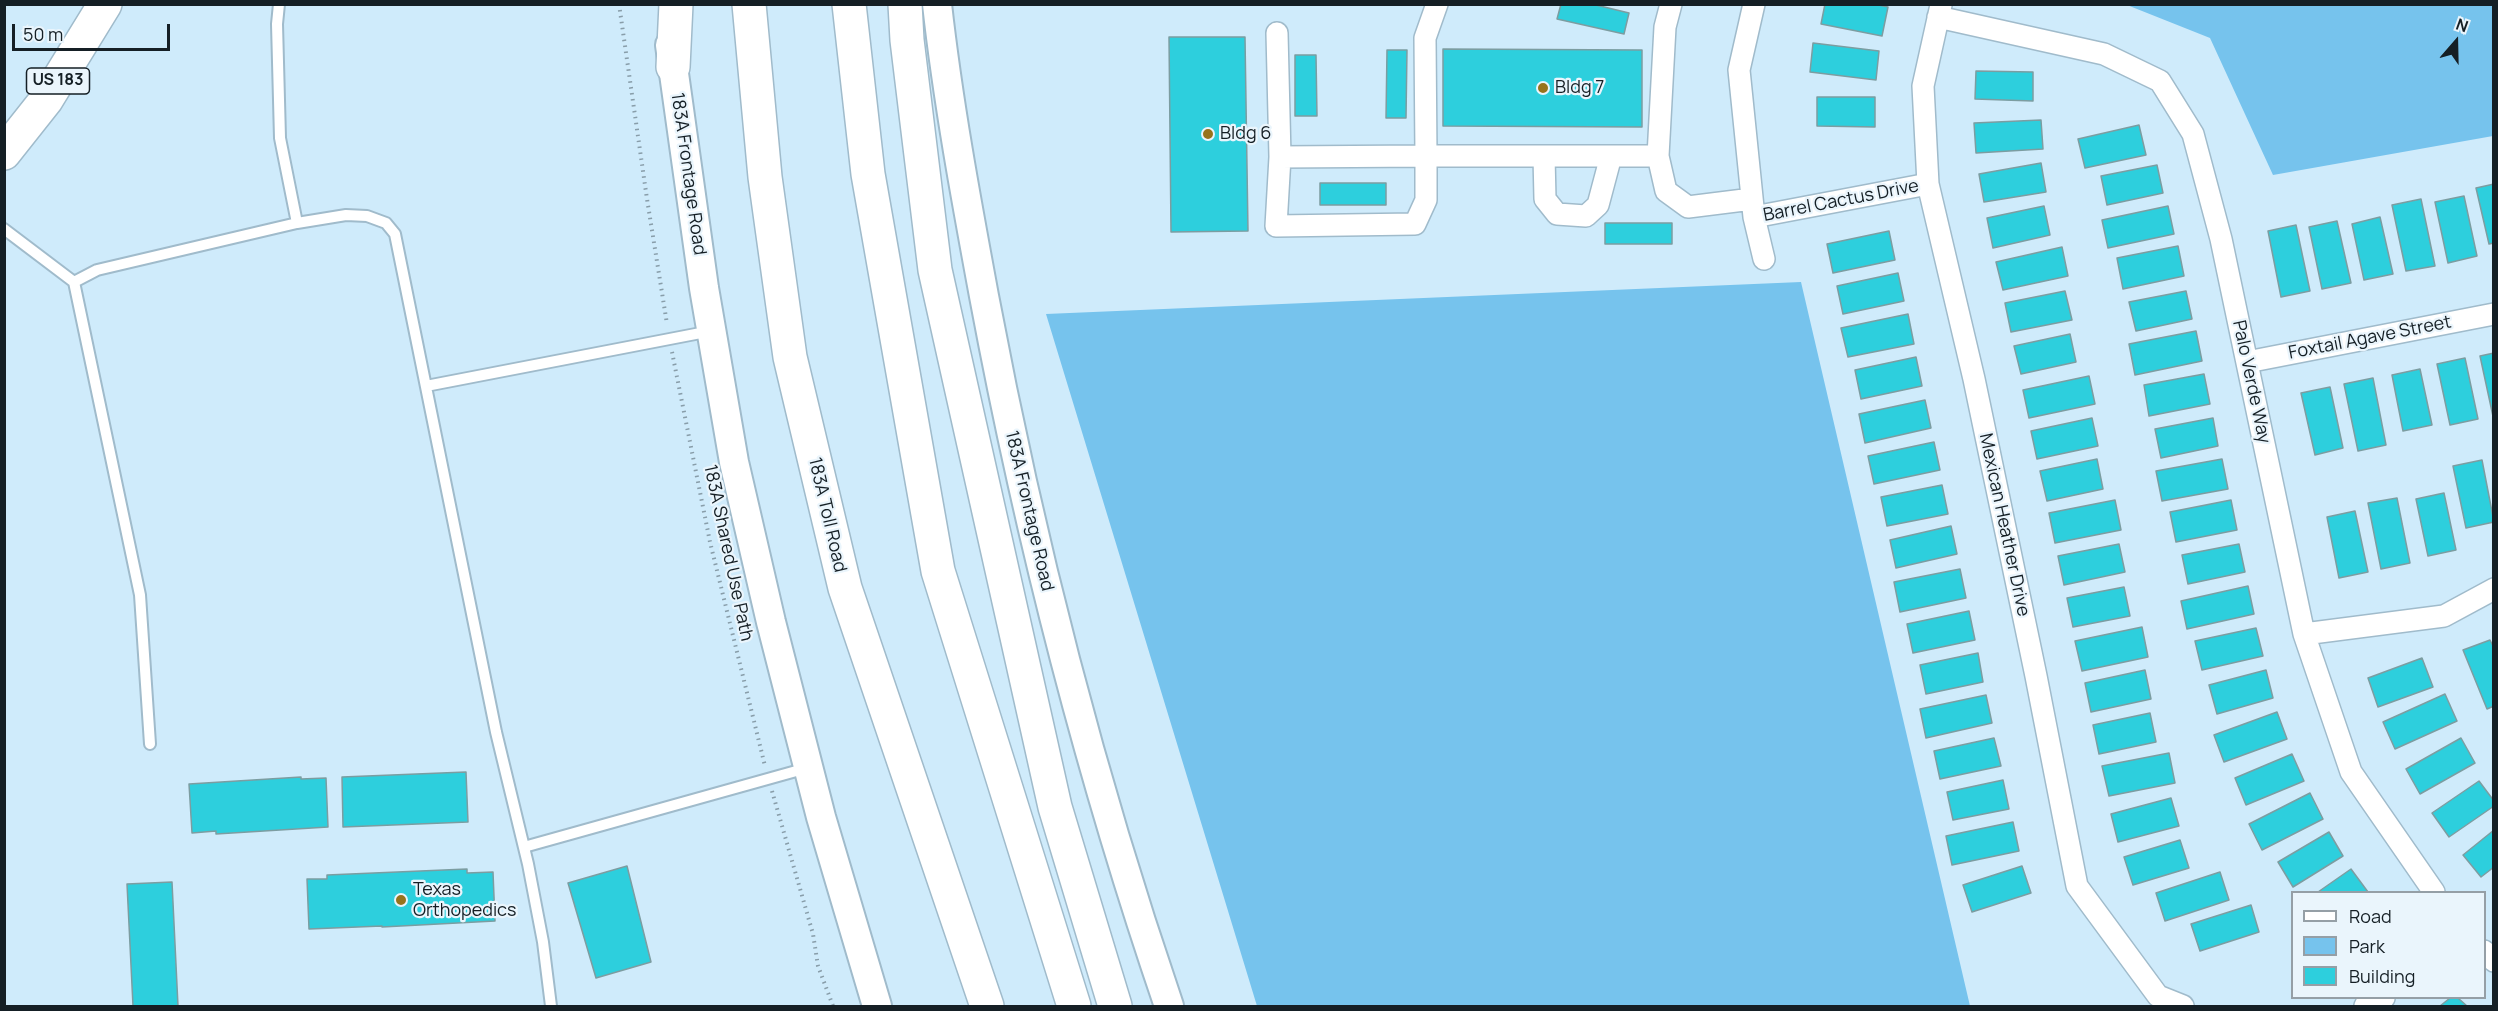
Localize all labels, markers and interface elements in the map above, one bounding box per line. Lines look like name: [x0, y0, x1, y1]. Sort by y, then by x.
scale bar: [15, 12, 172, 50]
north arrow: [2426, 12, 2486, 72]
text: N: [2453, 13, 2471, 37]
text: 50 m: [23, 22, 63, 46]
road number: US 183: [26, 68, 90, 94]
place label: Bldg 7: [1555, 77, 1604, 99]
marker: Bldg 7: [1536, 81, 1550, 95]
street label: 183A Frontage Road: [666, 91, 710, 257]
place label: Bldg 6: [1220, 123, 1271, 145]
marker: Bldg 6: [1201, 127, 1215, 141]
street label: Barrel Cactus Drive: [1761, 175, 1921, 227]
street label: Foxtail Agave Street: [2287, 312, 2453, 364]
street label: Palo Verde Way: [2227, 318, 2275, 446]
street label: 183A Frontage Road: [1000, 429, 1058, 593]
street label: Mexican Heather Drive: [1974, 432, 2034, 618]
street label: 183A Toll Road: [803, 456, 851, 574]
street label: 183A Shared Use Path: [699, 463, 757, 643]
place label: Texas Orthopedics: [413, 879, 517, 922]
legend: [2291, 891, 2486, 999]
marker: Texas Orthopedics: [394, 893, 408, 907]
text: Road: [2349, 904, 2392, 928]
text: Park: [2349, 934, 2385, 958]
text: Building: [2349, 964, 2415, 988]

